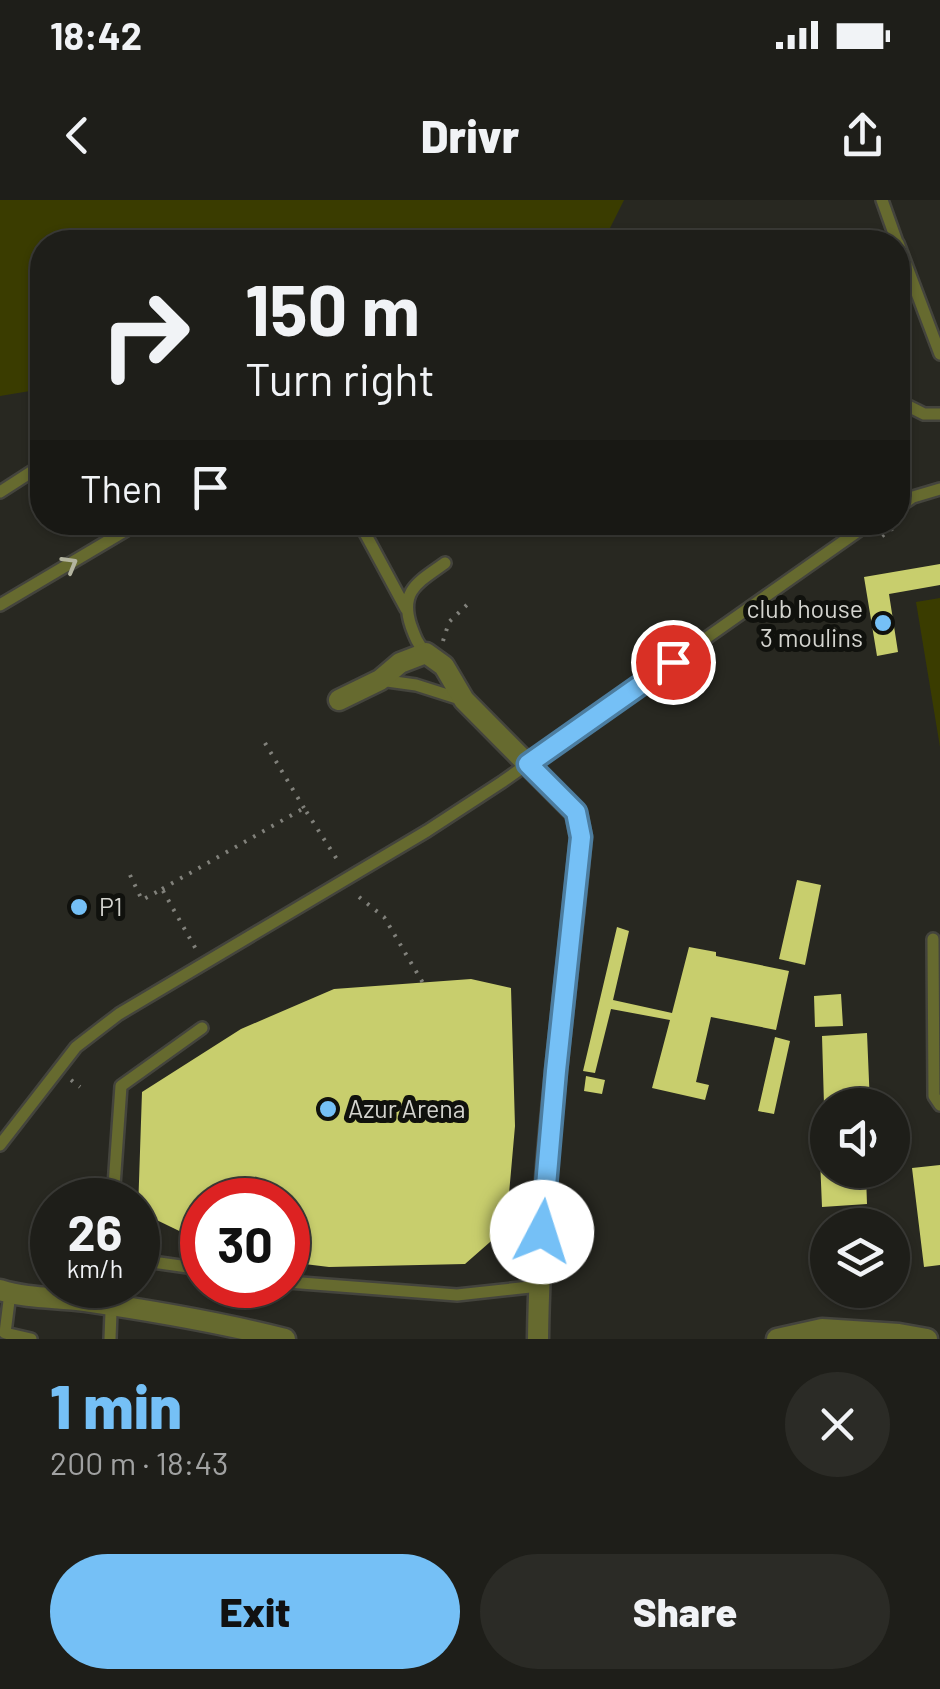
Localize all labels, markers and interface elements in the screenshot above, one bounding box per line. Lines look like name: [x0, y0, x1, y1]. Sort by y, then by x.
text: 18:42: [50, 12, 142, 58]
icon: back: [50, 108, 105, 163]
text: Drivr: [421, 108, 519, 162]
icon: share: [835, 108, 890, 163]
text: 150 m: [245, 266, 420, 350]
icon: right: [80, 270, 210, 400]
text: Turn right: [245, 351, 435, 405]
icon: arrive: [183, 460, 238, 515]
text: Then: [80, 465, 163, 511]
one-way arrow: [59, 557, 77, 576]
place label: club house 3 moulins: [747, 593, 863, 652]
marker: club house 3 moulins: [872, 612, 894, 634]
pin: [631, 620, 716, 705]
icon: arrive: [646, 635, 701, 690]
place label: P1: [99, 891, 123, 921]
marker: P1: [68, 896, 90, 918]
map controls: [810, 1088, 910, 1308]
button: sound: [810, 1088, 910, 1188]
place label: Azur Arena: [348, 1093, 466, 1123]
marker: Azur Arena: [317, 1098, 339, 1120]
speed limit sign: 30: [180, 1178, 310, 1308]
position arrow: [490, 1180, 594, 1284]
text: 26: [68, 1201, 122, 1261]
button: layers: [810, 1208, 910, 1308]
text: km/h: [67, 1253, 123, 1283]
text: 1 min: [50, 1369, 182, 1441]
button: close: [785, 1372, 890, 1477]
text: 200 m · 18:43: [50, 1443, 229, 1481]
button: Exit: [50, 1554, 460, 1669]
button: Share: [480, 1554, 890, 1669]

